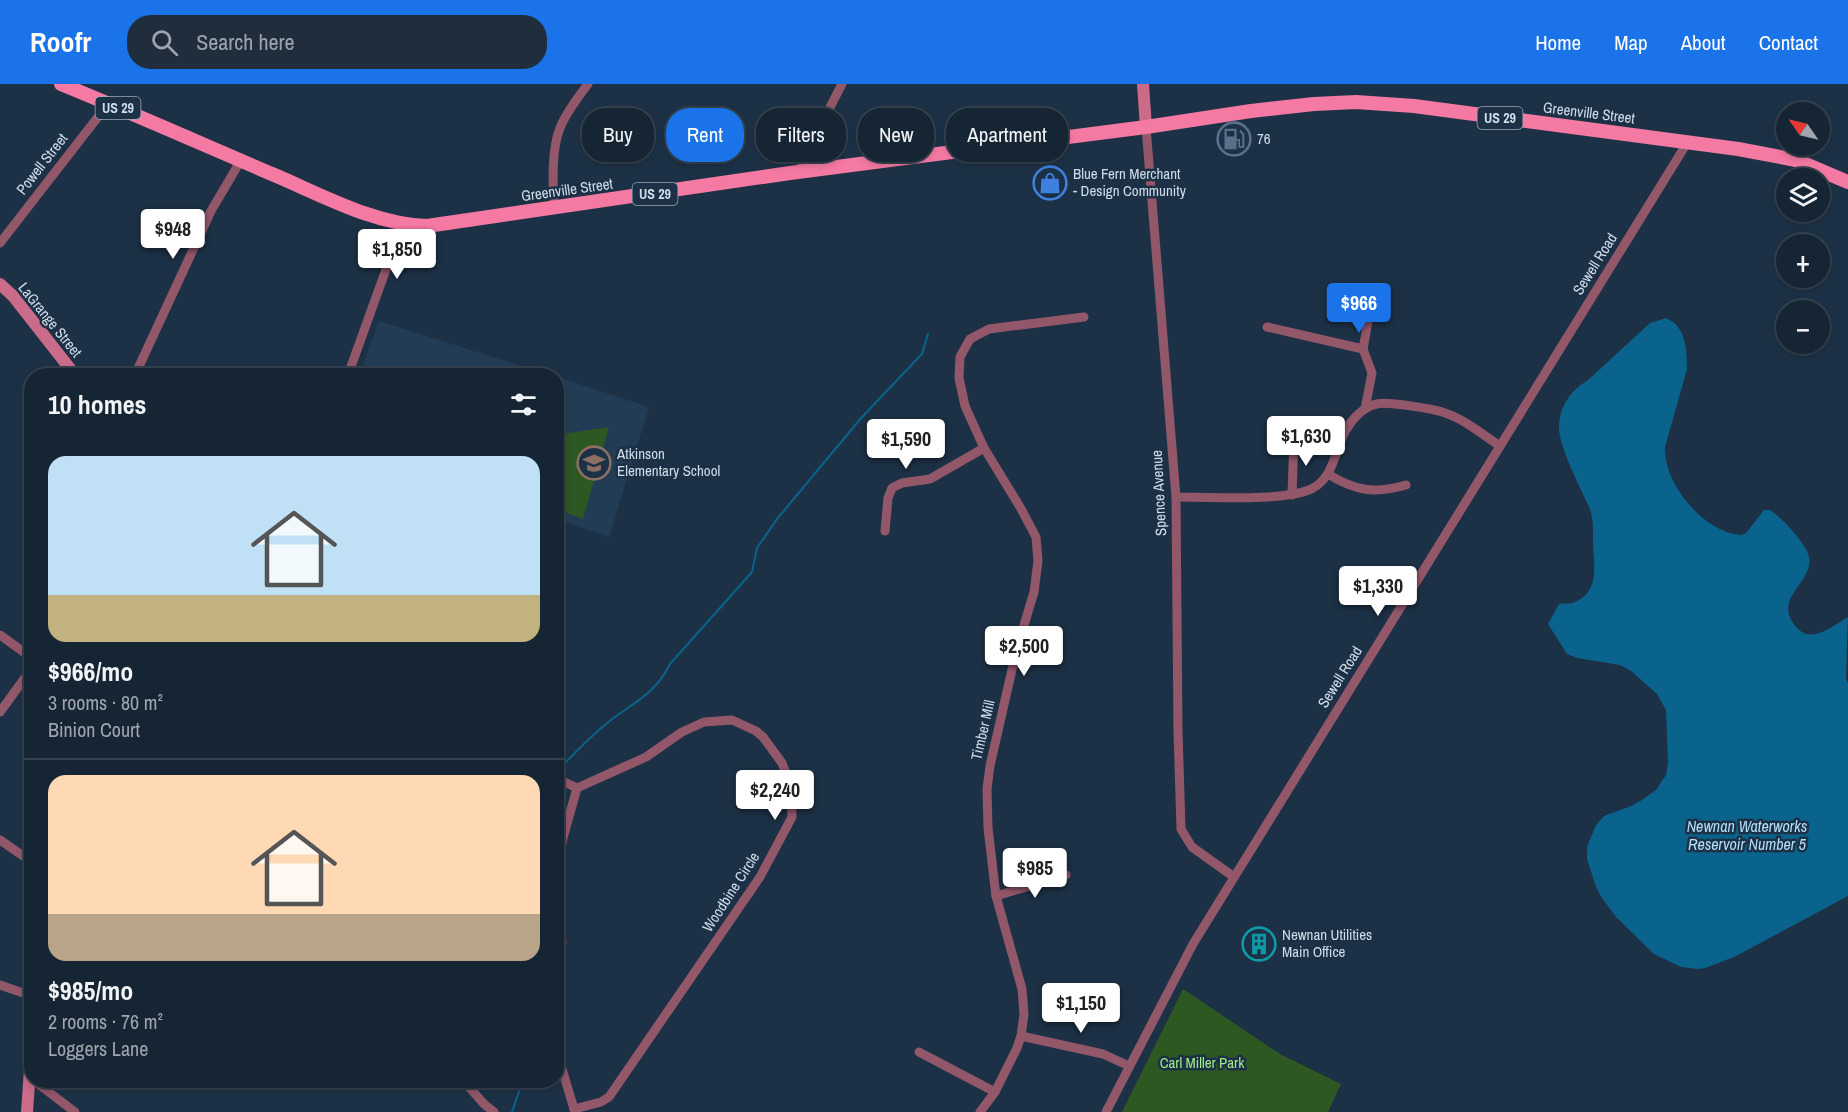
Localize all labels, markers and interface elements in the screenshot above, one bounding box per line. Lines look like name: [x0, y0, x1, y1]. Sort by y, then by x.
search box: [127, 15, 547, 69]
text: Roofr: [30, 23, 91, 61]
icon: search: [148, 26, 181, 59]
text: Search here: [196, 27, 295, 57]
text: Home: [1535, 28, 1581, 57]
text: Map: [1614, 28, 1648, 57]
text: About: [1681, 28, 1726, 57]
text: Contact: [1759, 28, 1818, 57]
street label: Greenville Street: [1542, 96, 1637, 129]
road number: US 29: [96, 97, 140, 119]
north arrow: [1776, 102, 1830, 156]
map controls: [1776, 102, 1830, 354]
road number: US 29: [1478, 107, 1522, 129]
chip: Buy: [582, 108, 654, 162]
chip: Rent: [666, 108, 744, 162]
chip: Filters: [756, 108, 846, 162]
chip: New: [858, 108, 934, 162]
chip: Apartment: [946, 108, 1068, 162]
fuel station icon: 76: [1216, 121, 1252, 157]
street label: Powell Street: [11, 128, 73, 199]
place label: 76: [1257, 128, 1271, 149]
place label: Blue Fern Merchant - Design Community: [1073, 163, 1187, 201]
shop icon: Blue Fern Merchant - Design Community: [1032, 165, 1068, 201]
button: layers: [1776, 168, 1830, 222]
street label: Greenville Street: [520, 173, 615, 206]
road number: US 29: [632, 183, 678, 205]
pin: $948: [137, 209, 209, 260]
text: $948: [155, 215, 191, 242]
pin: $1,850: [348, 229, 446, 280]
street label: Sewell Road: [1567, 229, 1622, 299]
button: +: [1776, 234, 1830, 288]
text: $1,850: [372, 235, 422, 262]
street label: LaGrange Street: [14, 278, 88, 362]
pin: $966: [1323, 283, 1395, 334]
text: $966: [1341, 289, 1377, 316]
button: −: [1776, 300, 1830, 354]
text: 10 homes: [48, 387, 146, 422]
icon: filters: [507, 388, 540, 421]
pin: $1,630: [1257, 416, 1355, 467]
pin: $1,590: [857, 419, 955, 470]
text: $1,630: [1281, 422, 1331, 449]
text: $1,590: [881, 425, 931, 452]
place label: Atkinson Elementary School: [616, 443, 720, 481]
school or university icon: Atkinson Elementary School: [576, 445, 612, 481]
street label: Spence Avenue: [1146, 449, 1171, 537]
icon: home: [240, 495, 348, 603]
pin: $1,330: [1329, 566, 1427, 617]
text: $1,330: [1353, 572, 1403, 599]
pin: $2,500: [975, 626, 1073, 677]
text: $2,500: [999, 632, 1049, 659]
street label: Sewell Road: [1312, 642, 1367, 712]
text: $966/mo: [48, 654, 133, 689]
text: 3 rooms · 80 m²: [48, 689, 163, 716]
street label: Timber Mill: [965, 698, 1000, 762]
text: Binion Court: [48, 716, 140, 743]
pin: $2,240: [726, 770, 824, 821]
text: $2,240: [750, 776, 800, 803]
icon: home: [240, 814, 348, 922]
water label: Newnan Waterworks Reservoir Number 5: [1687, 815, 1808, 855]
street label: Woodbine Circle: [697, 848, 764, 936]
pin: $985: [999, 848, 1071, 899]
text: $985: [1017, 854, 1053, 881]
place label: Newnan Utilities Main Office: [1282, 924, 1372, 962]
building icon: Newnan Utilities Main Office: [1241, 926, 1277, 962]
text: $985/mo: [48, 973, 133, 1008]
pin: $1,150: [1032, 983, 1130, 1034]
text: $1,150: [1056, 989, 1106, 1016]
text: 2 rooms · 76 m²: [48, 1008, 163, 1035]
text: Loggers Lane: [48, 1035, 148, 1062]
park label: Carl Miller Park: [1160, 1052, 1245, 1073]

